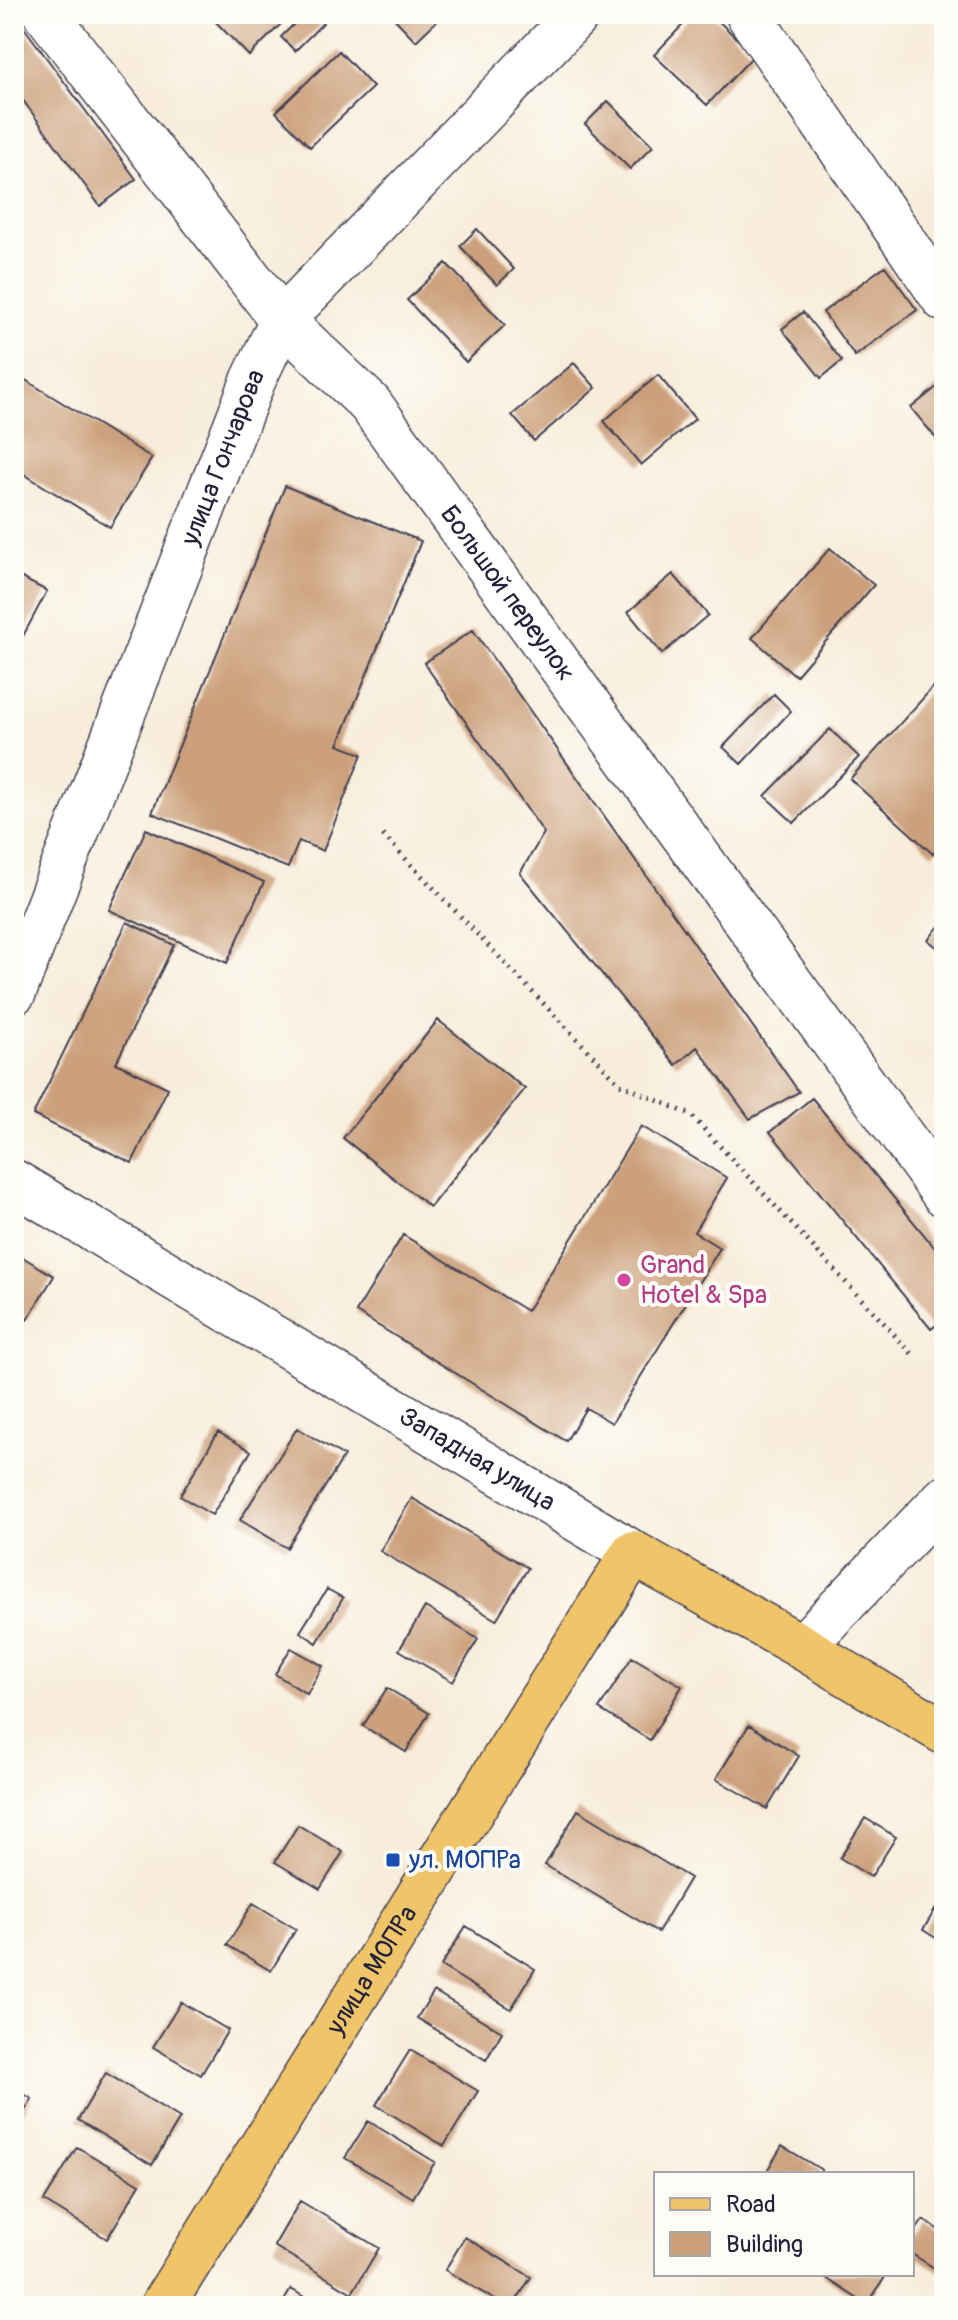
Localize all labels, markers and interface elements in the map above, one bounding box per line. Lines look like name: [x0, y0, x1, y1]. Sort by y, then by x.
street label: улица Гончарова: [174, 364, 272, 551]
street label: Большой переулок: [433, 499, 582, 687]
place label: Grand Hotel & Spa: [640, 1249, 767, 1311]
marker: Grand Hotel & Spa: [615, 1271, 633, 1289]
street label: Западная улица: [393, 1401, 561, 1519]
place label: ул. МОПРа: [408, 1844, 521, 1876]
marker: ул. МОПРа: [384, 1851, 402, 1869]
street label: улица МОПРа: [319, 1900, 424, 2042]
legend: [654, 2172, 914, 2276]
text: Road: [726, 2190, 776, 2219]
text: Building: [726, 2230, 803, 2259]

